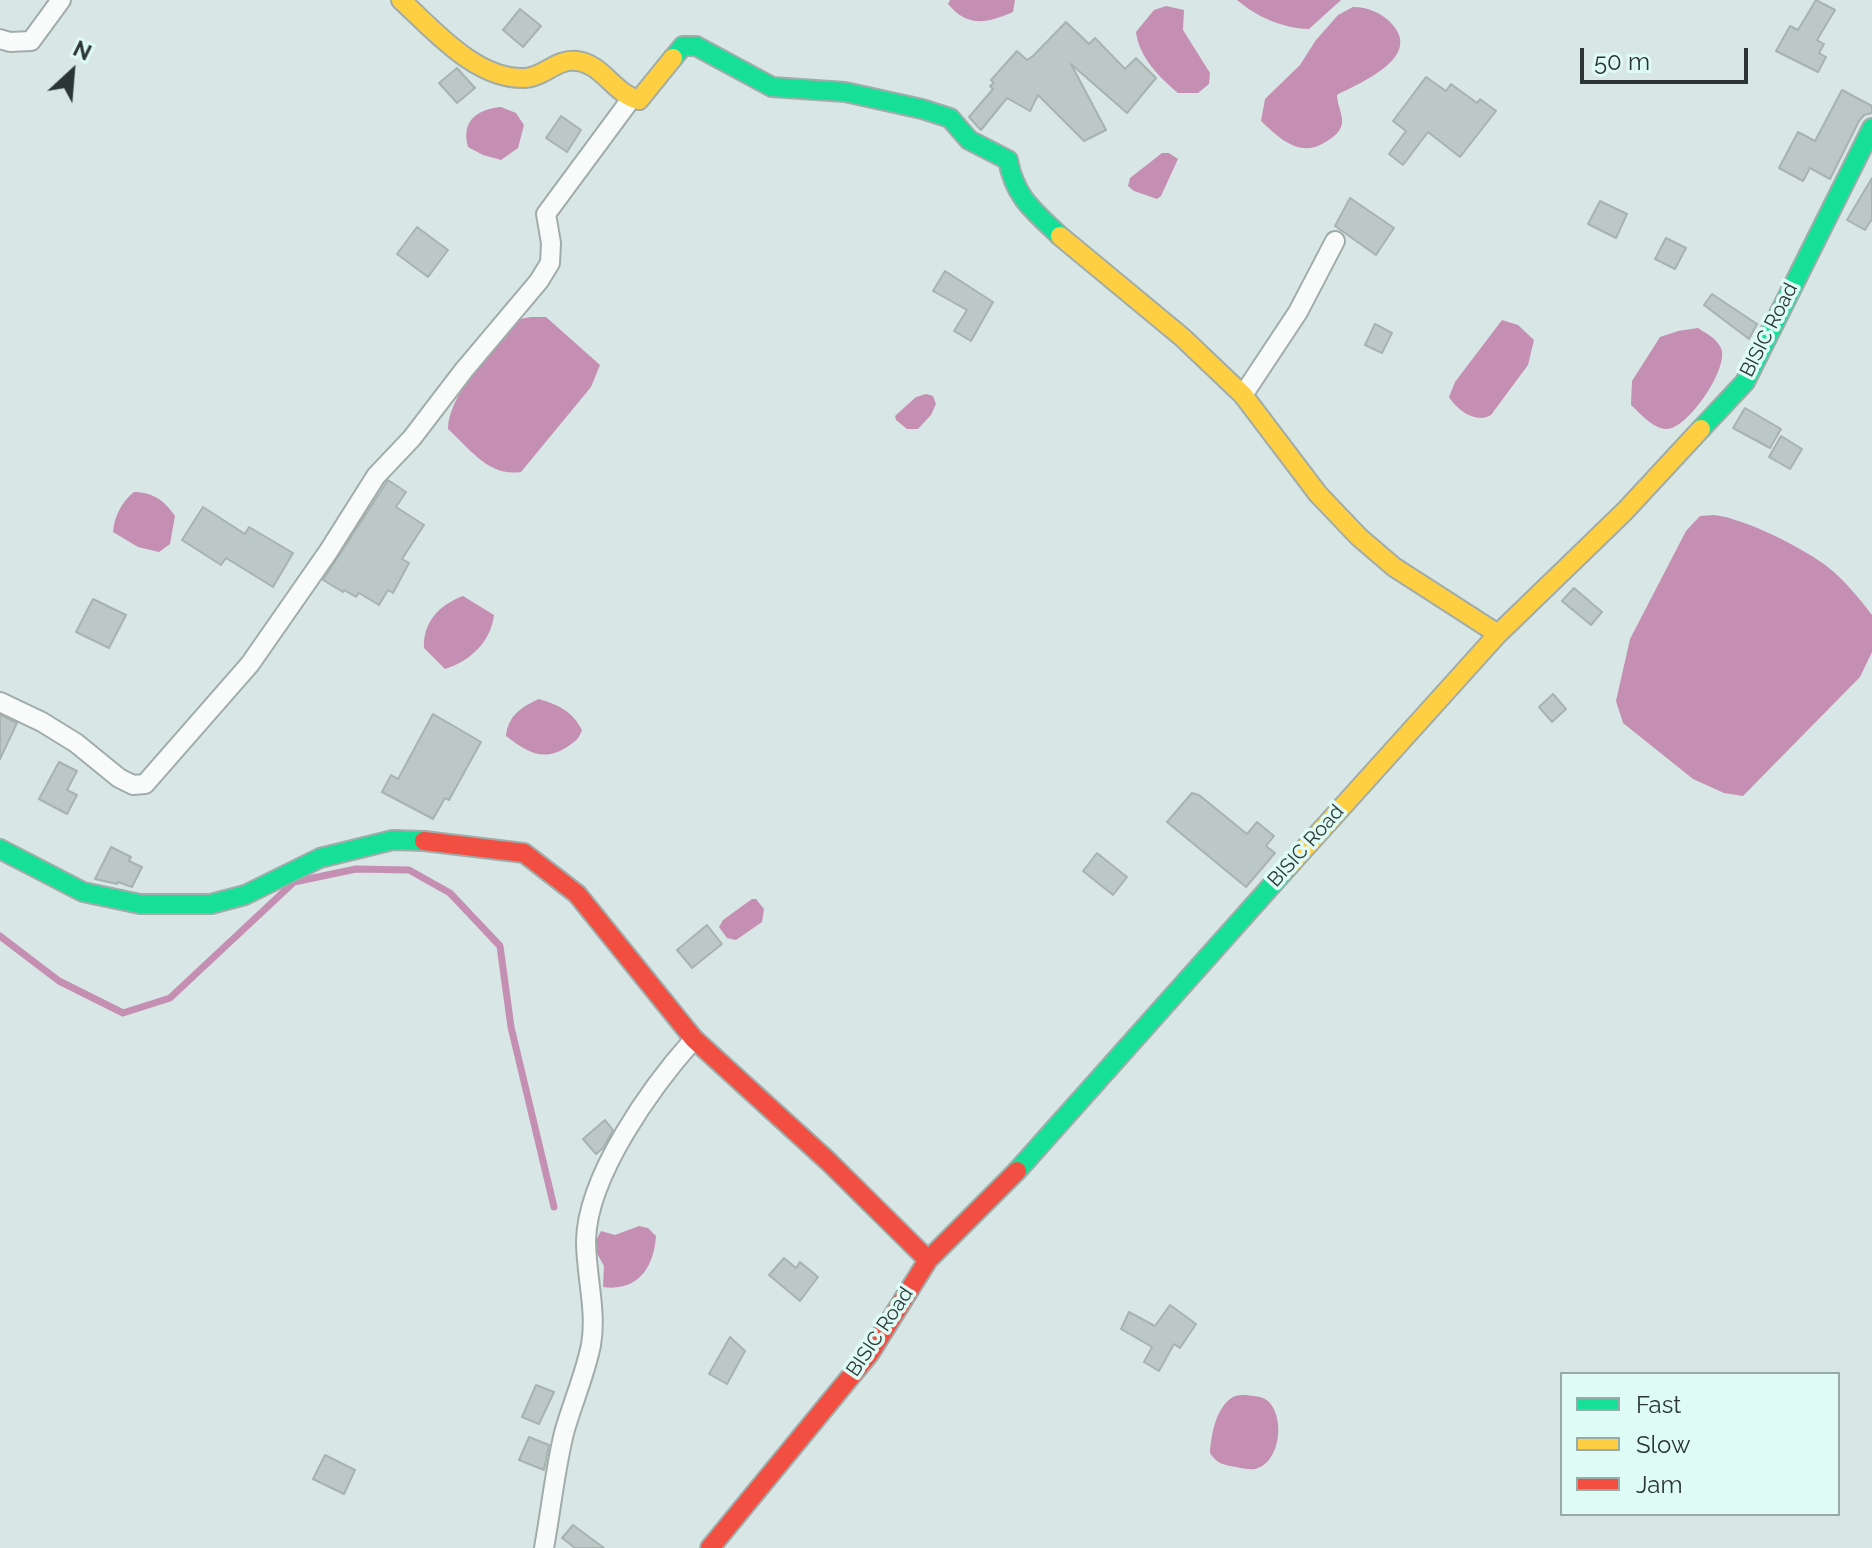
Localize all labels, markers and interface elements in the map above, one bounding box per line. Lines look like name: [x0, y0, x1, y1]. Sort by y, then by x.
north arrow: [32, 32, 112, 112]
scale bar: [1584, 32, 1752, 82]
text: N: [69, 35, 96, 66]
text: 50 m: [1594, 47, 1650, 76]
street label: BISIC Road: [1735, 279, 1803, 381]
street label: BISIC Road: [1263, 800, 1349, 892]
street label: BISIC Road: [841, 1283, 919, 1381]
legend: [1560, 1372, 1840, 1516]
text: Fast: [1636, 1390, 1681, 1419]
text: Slow: [1636, 1430, 1690, 1459]
text: Jam: [1636, 1470, 1682, 1499]

